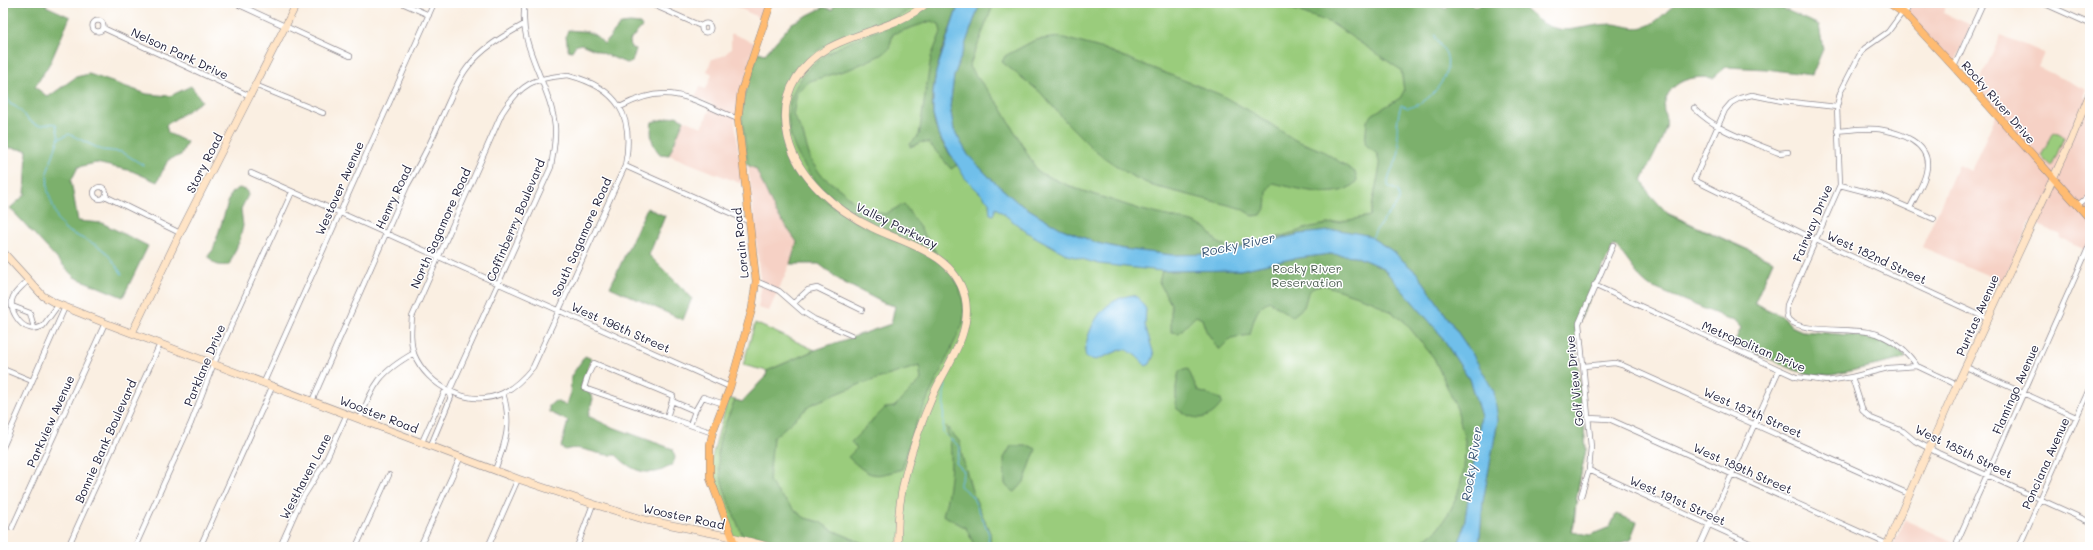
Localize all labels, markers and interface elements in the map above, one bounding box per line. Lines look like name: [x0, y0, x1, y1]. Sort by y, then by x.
street label: Nelson Park Drive: [129, 23, 231, 83]
street label: Rocky River Drive: [1958, 57, 2040, 147]
street label: Story Road: [182, 130, 226, 196]
street label: Westover Avenue: [311, 138, 367, 238]
street label: Coffinberry Boulevard: [482, 156, 548, 284]
street label: Henry Road: [371, 162, 415, 231]
street label: North Sagamore Road: [406, 165, 474, 291]
street label: South Sagamore Road: [547, 175, 615, 299]
street label: Fairway Drive: [1789, 182, 1835, 264]
street label: Valley Parkway: [853, 198, 941, 252]
street label: Lorain Road: [728, 206, 752, 279]
street label: West 182nd Street: [1824, 227, 1930, 287]
water label: Rocky River: [1199, 228, 1277, 260]
park label: Rocky River Reservation: [1272, 260, 1342, 290]
street label: Puritas Avenue: [1952, 272, 2002, 358]
street label: West 196th Street: [569, 298, 673, 356]
street label: Metropolitan Drive: [1700, 317, 1808, 375]
street label: Parklane Drive: [180, 322, 228, 408]
street label: Golf View Drive: [1561, 335, 1587, 427]
street label: Flamingo Avenue: [1988, 342, 2042, 436]
street label: Parkview Avenue: [22, 372, 78, 470]
street label: Bonnie Bank Boulevard: [71, 376, 140, 505]
street label: West 187th Street: [1701, 383, 1805, 441]
street label: Wooster Road: [337, 392, 421, 436]
street label: Ponciana Avenue: [2018, 415, 2072, 511]
street label: West 185th Street: [1913, 420, 2015, 482]
water label: Rocky River: [1457, 425, 1485, 503]
street label: Westhaven Lane: [276, 430, 334, 522]
street label: West 189th Street: [1691, 439, 1795, 497]
street label: West 191st Street: [1627, 472, 1729, 528]
street label: Wooster Road: [642, 500, 727, 533]

